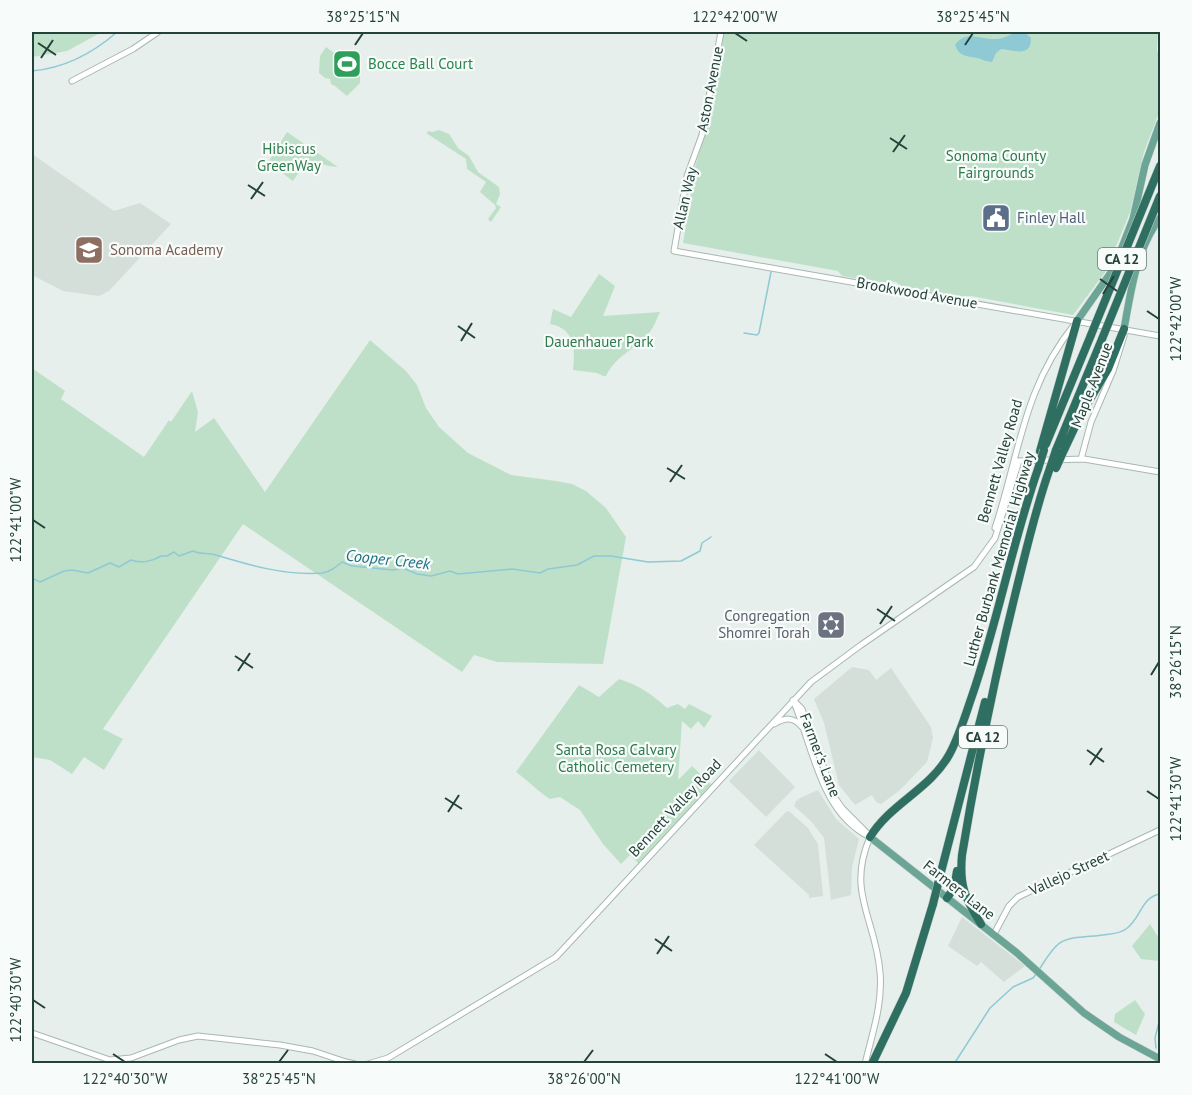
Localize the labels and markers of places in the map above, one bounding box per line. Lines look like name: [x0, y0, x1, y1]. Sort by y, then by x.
sports icon: Bocce Ball Court: [331, 48, 363, 80]
place label: Bocce Ball Court: [368, 54, 473, 73]
public building icon: Finley Hall: [980, 202, 1012, 234]
place label: Finley Hall: [1017, 208, 1086, 227]
school or university icon: Sonoma Academy: [73, 234, 105, 266]
place label: Sonoma Academy: [110, 240, 223, 259]
place label: Congregation Shomrei Torah: [718, 606, 810, 642]
synagogue icon: Congregation Shomrei Torah: [815, 609, 847, 641]

